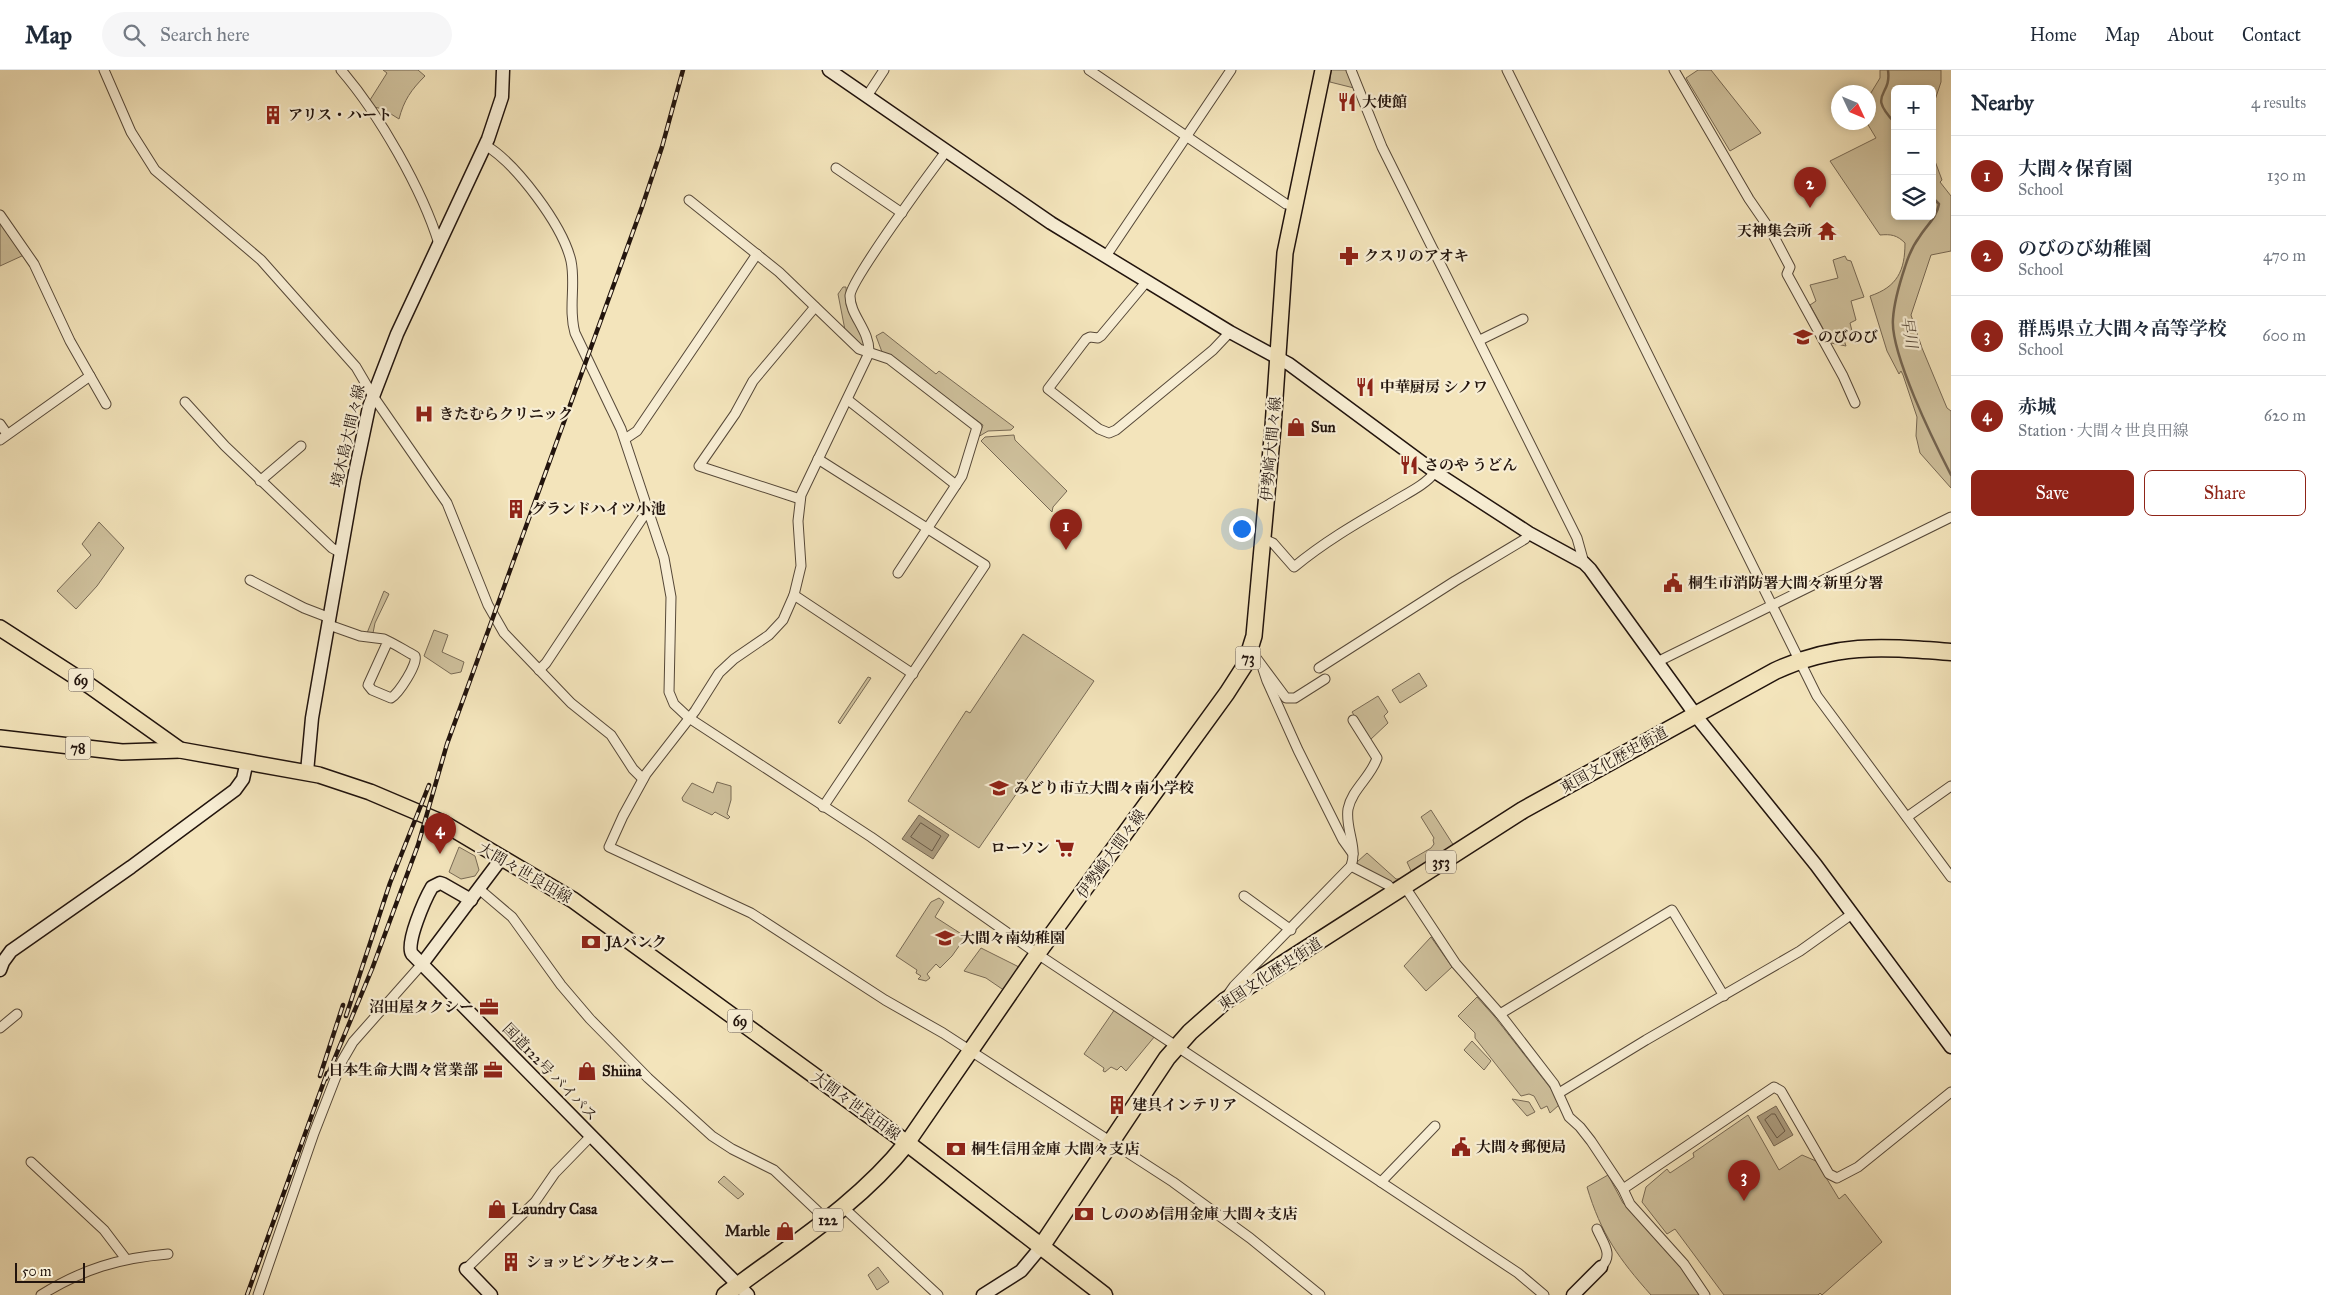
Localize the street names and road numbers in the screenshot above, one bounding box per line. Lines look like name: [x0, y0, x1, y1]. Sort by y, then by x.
street label: 境木島大間々線: [327, 383, 369, 489]
street label: 伊勢崎大間々線: [1257, 396, 1285, 502]
road number: 73: [1236, 646, 1260, 670]
road number: 69: [68, 668, 94, 692]
street label: 東国文化歴史街道: [1557, 723, 1671, 797]
road number: 78: [66, 736, 90, 760]
street label: 伊勢崎大間々線: [1073, 806, 1149, 902]
street label: 大間々世良田線: [475, 839, 575, 907]
road number: 353: [1426, 850, 1456, 874]
street label: 東国文化歴史街道: [1215, 934, 1325, 1014]
road number: 69: [728, 1009, 752, 1032]
street label: 国道122号 バイパス: [499, 1019, 601, 1125]
street label: 大間々世良田線: [808, 1068, 904, 1144]
road number: 122: [813, 1208, 843, 1232]

